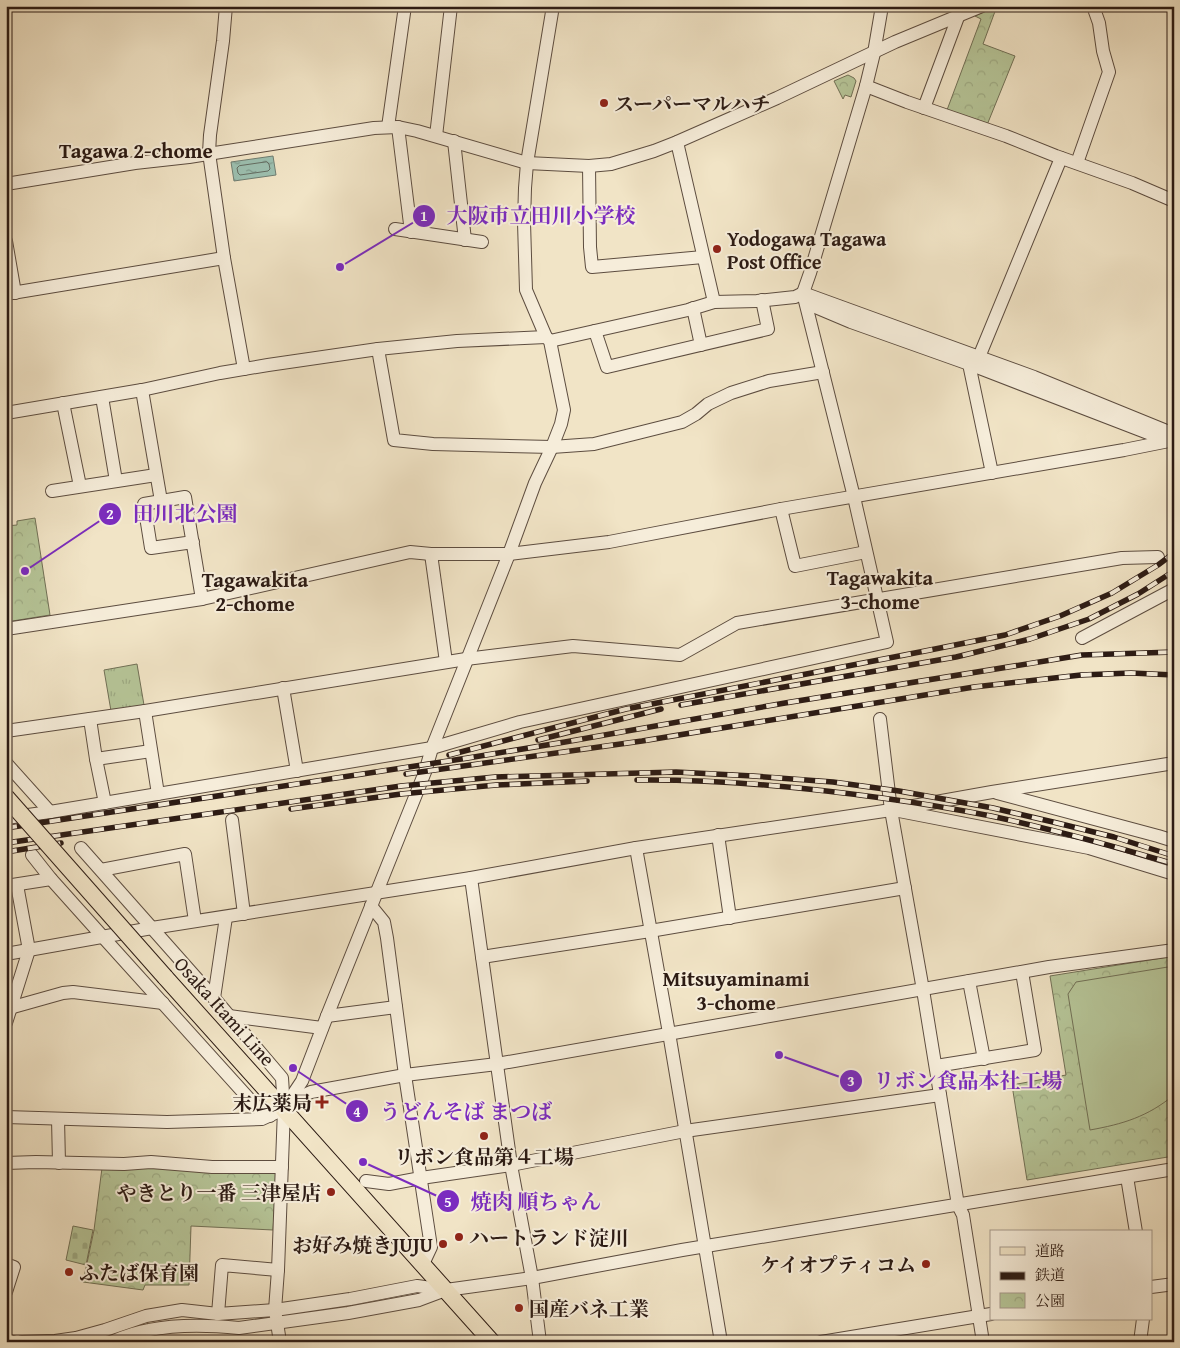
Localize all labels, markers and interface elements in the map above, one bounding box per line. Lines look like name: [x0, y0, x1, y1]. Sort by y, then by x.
place label: スーパーマルハチ: [614, 89, 771, 118]
marker: スーパーマルハチ: [598, 97, 610, 109]
district label: Tagawa 2-chome: [59, 135, 213, 166]
callout: 大阪市立田川小学校: [412, 198, 646, 234]
text: 大阪市立田川小学校: [447, 200, 636, 231]
text: 1: [420, 205, 428, 226]
place label: Yodogawa Tagawa Post Office: [727, 224, 887, 276]
marker: Yodogawa Tagawa Post Office: [711, 243, 723, 255]
callout: 田川北公園: [98, 496, 248, 532]
text: 田川北公園: [133, 498, 238, 529]
text: 2: [106, 503, 114, 524]
district label: Tagawakita 3-chome: [827, 562, 934, 617]
district label: Tagawakita 2-chome: [202, 564, 309, 619]
street label: Osaka Itami Line: [168, 950, 282, 1072]
district label: Mitsuyaminami 3-chome: [663, 963, 810, 1018]
callout: リボン食品本社工場: [839, 1063, 1073, 1099]
text: リボン食品本社工場: [874, 1065, 1063, 1096]
text: 3: [847, 1070, 855, 1091]
place label: 末広薬局: [232, 1088, 312, 1117]
callout: うどんそば まつば: [344, 1093, 562, 1129]
marker: 末広薬局: [316, 1096, 328, 1108]
text: うどんそば まつば: [380, 1096, 552, 1127]
text: 4: [353, 1101, 361, 1122]
marker: リボン食品第４工場: [478, 1130, 490, 1142]
place label: リボン食品第４工場: [394, 1142, 574, 1171]
place label: やきとり一番 三津屋店: [117, 1178, 321, 1207]
callout: 焼肉 順ちゃん: [436, 1183, 612, 1219]
marker: やきとり一番 三津屋店: [325, 1186, 337, 1198]
text: 焼肉 順ちゃん: [471, 1186, 601, 1217]
text: 5: [444, 1191, 452, 1212]
place label: ハートランド淀川: [469, 1223, 629, 1252]
place label: お好み焼きJUJU: [292, 1230, 433, 1259]
legend: [990, 1230, 1152, 1320]
marker: ハートランド淀川: [453, 1231, 465, 1243]
marker: お好み焼きJUJU: [437, 1238, 449, 1250]
text: 道路: [1035, 1240, 1065, 1261]
place label: ケイオプティコム: [760, 1250, 916, 1279]
place label: ふたば保育園: [79, 1258, 199, 1287]
marker: ケイオプティコム: [920, 1258, 932, 1270]
text: 鉄道: [1035, 1264, 1065, 1285]
marker: ふたば保育園: [63, 1266, 75, 1278]
text: 公園: [1035, 1290, 1065, 1311]
place label: 国産バネ工業: [529, 1294, 649, 1323]
marker: 国産バネ工業: [513, 1302, 525, 1314]

